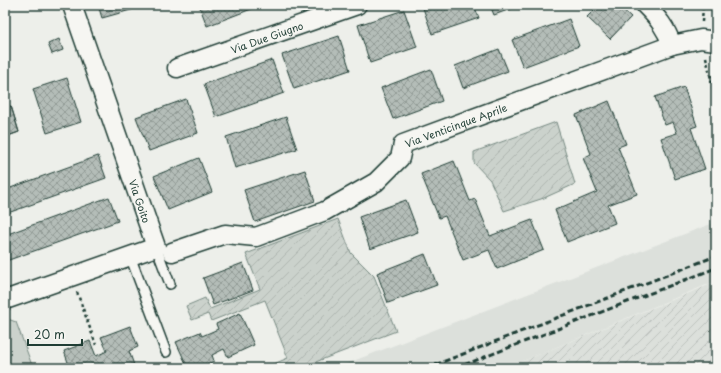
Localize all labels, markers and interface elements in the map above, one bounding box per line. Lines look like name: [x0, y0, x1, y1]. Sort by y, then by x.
street label: Via Due Giugno: [228, 17, 305, 56]
street label: Via Venticinque Aprile: [403, 99, 509, 150]
street label: Via Goito: [126, 177, 155, 225]
scale bar: [28, 321, 82, 347]
text: 20 m: [34, 325, 65, 343]

